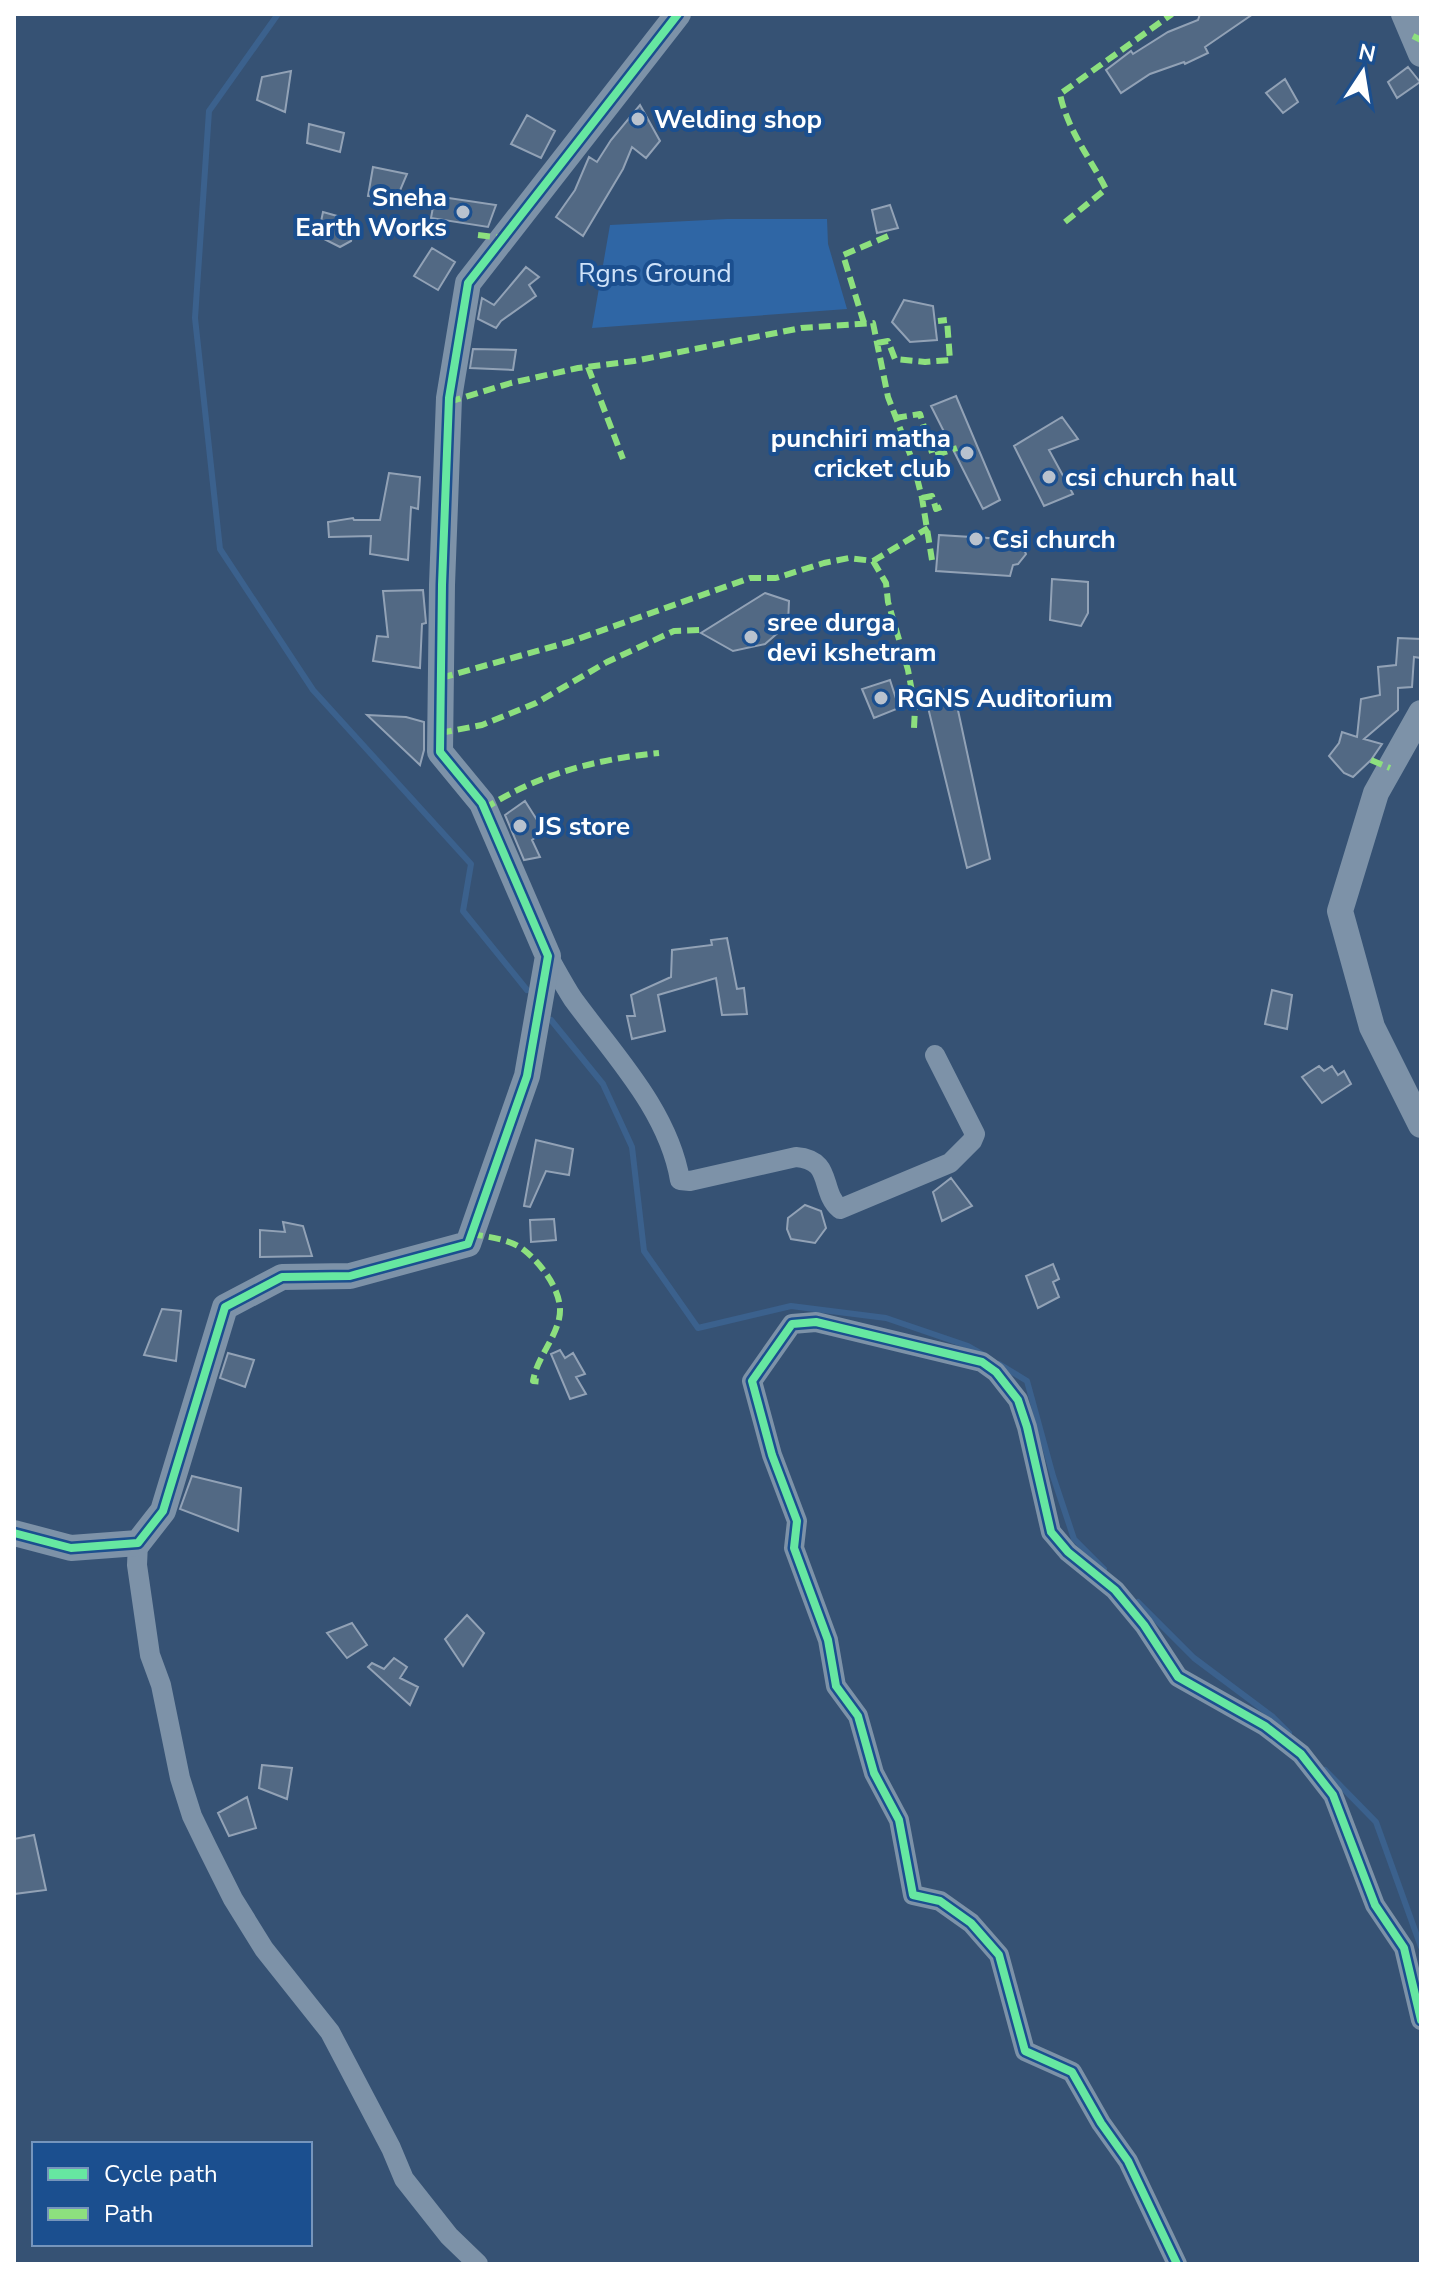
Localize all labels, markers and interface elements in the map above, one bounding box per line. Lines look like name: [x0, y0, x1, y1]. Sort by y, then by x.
north arrow: [1323, 32, 1403, 112]
text: N: [1356, 37, 1378, 70]
place label: Welding shop: [654, 102, 822, 137]
marker: Welding shop: [629, 110, 647, 128]
place label: Sneha Earth Works: [295, 180, 447, 245]
marker: Sneha Earth Works: [454, 203, 472, 221]
park label: Rgns Ground: [578, 256, 732, 291]
place label: punchiri matha cricket club: [771, 421, 951, 486]
marker: punchiri matha cricket club: [958, 444, 976, 462]
place label: csi church hall: [1065, 460, 1237, 495]
marker: csi church hall: [1040, 468, 1058, 486]
place label: Csi church: [992, 522, 1116, 557]
marker: Csi church: [967, 530, 985, 548]
place label: sree durga devi kshetram: [767, 605, 937, 670]
marker: sree durga devi kshetram: [742, 628, 760, 646]
place label: RGNS Auditorium: [897, 681, 1113, 716]
marker: RGNS Auditorium: [872, 689, 890, 707]
place label: JS store: [535, 809, 630, 844]
marker: JS store: [511, 817, 529, 835]
legend: [32, 2142, 312, 2246]
text: Cycle path: [104, 2158, 218, 2190]
text: Path: [104, 2198, 153, 2230]

